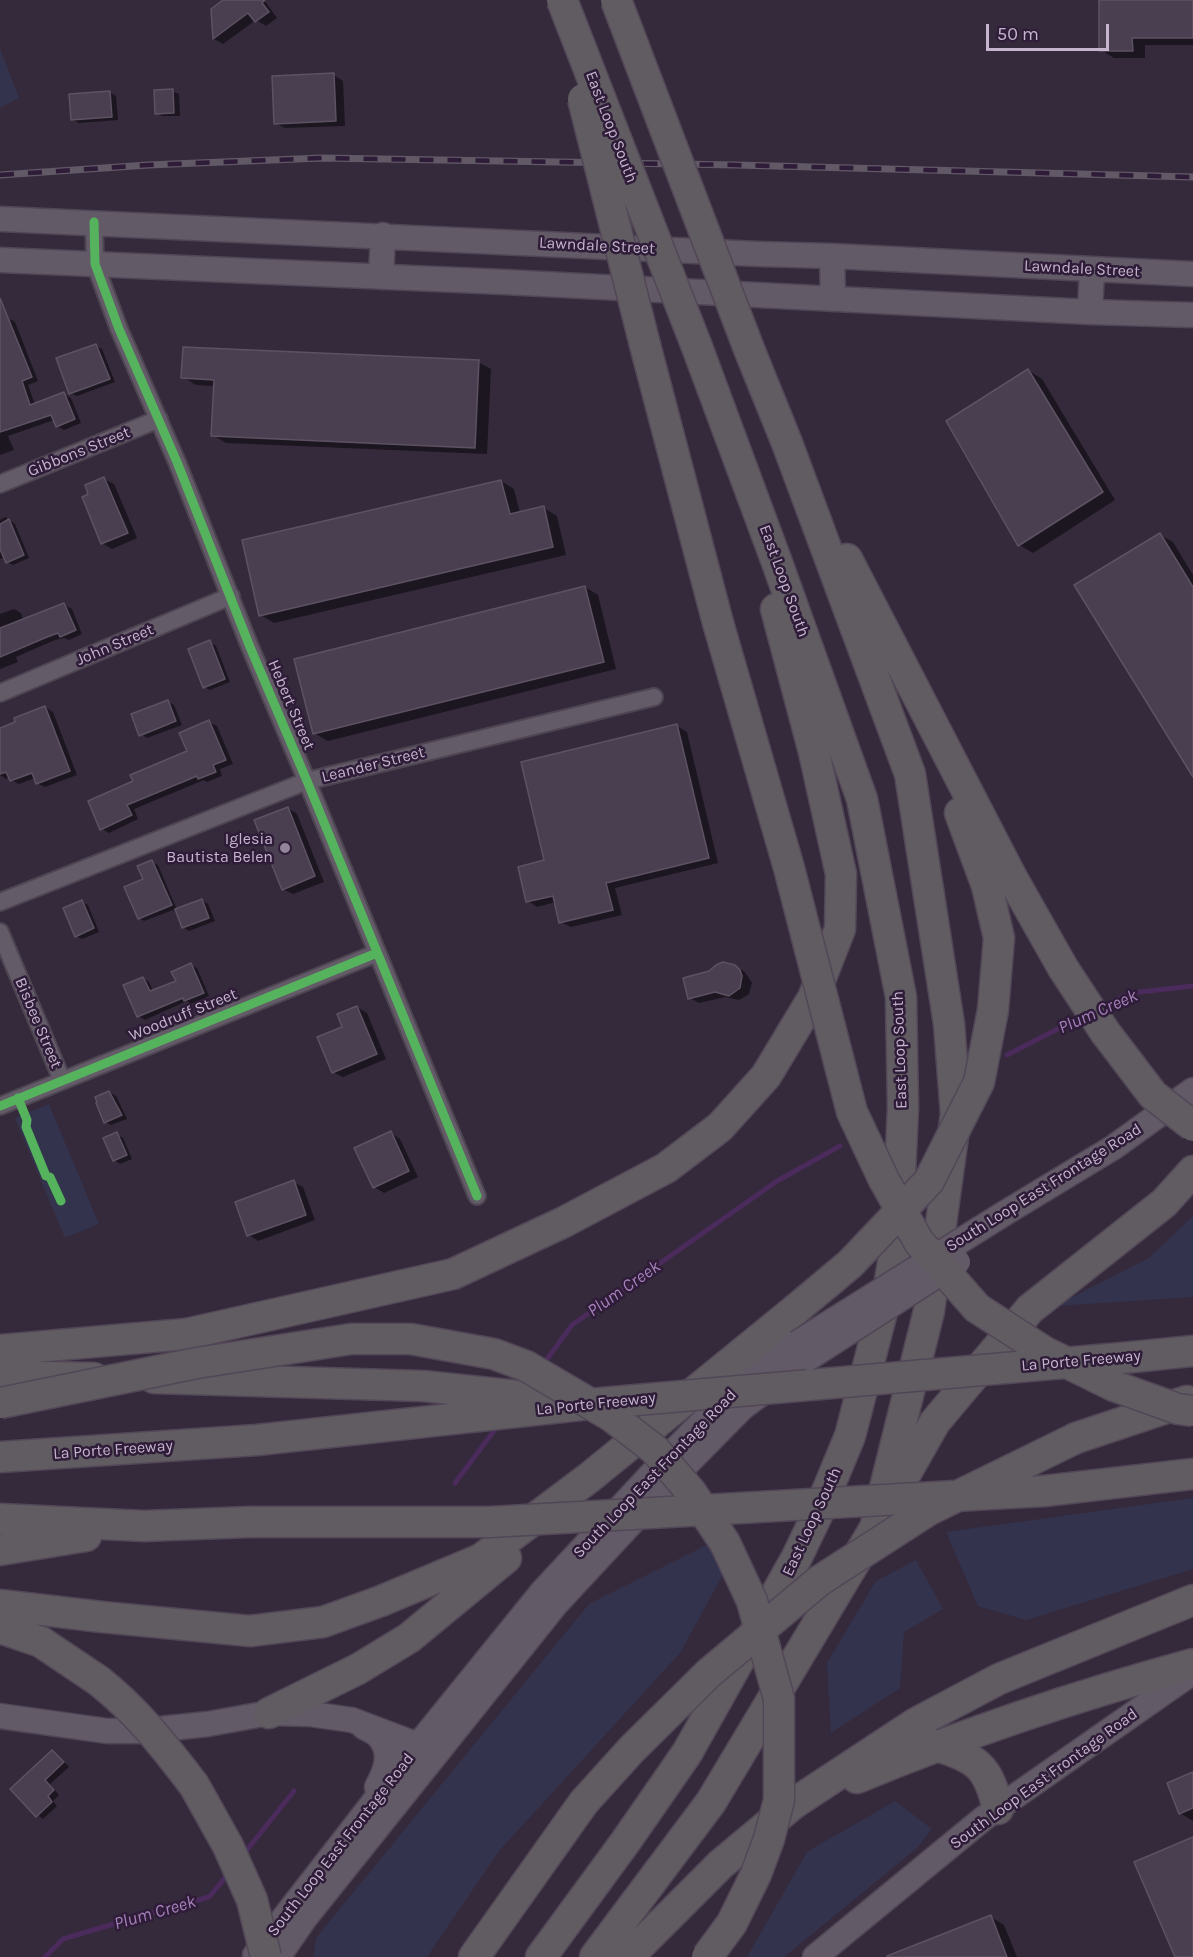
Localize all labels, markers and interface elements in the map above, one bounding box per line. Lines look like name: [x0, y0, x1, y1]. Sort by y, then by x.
scale bar: [989, 12, 1112, 50]
text: 50 m: [997, 23, 1039, 45]
street label: East Loop South: [581, 69, 641, 185]
street label: Lawndale Street: [538, 233, 656, 259]
street label: Lawndale Street: [1023, 256, 1141, 282]
street label: Gibbons Street: [25, 423, 133, 481]
street label: East Loop South: [755, 522, 813, 640]
street label: John Street: [73, 620, 157, 670]
street label: Hebert Street: [263, 657, 319, 753]
street label: Leander Street: [320, 743, 426, 787]
place label: Iglesia Bautista Belen: [166, 829, 273, 867]
marker: Iglesia Bautista Belen: [278, 841, 292, 855]
street label: Bisbee Street: [10, 975, 66, 1071]
street label: Woodruff Street: [126, 985, 240, 1045]
water label: Plum Creek: [1055, 985, 1141, 1039]
street label: East Loop South: [888, 991, 912, 1109]
street label: South Loop East Frontage Road: [943, 1120, 1145, 1256]
water label: Plum Creek: [583, 1256, 665, 1322]
street label: La Porte Freeway: [1020, 1346, 1142, 1376]
street label: South Loop East Frontage Road: [569, 1386, 741, 1562]
street label: La Porte Freeway: [535, 1388, 657, 1420]
street label: La Porte Freeway: [53, 1436, 173, 1464]
street label: East Loop South: [778, 1465, 846, 1579]
street label: South Loop East Frontage Road: [947, 1705, 1141, 1853]
street label: South Loop East Frontage Road: [264, 1750, 418, 1940]
water label: Plum Creek: [112, 1891, 198, 1935]

